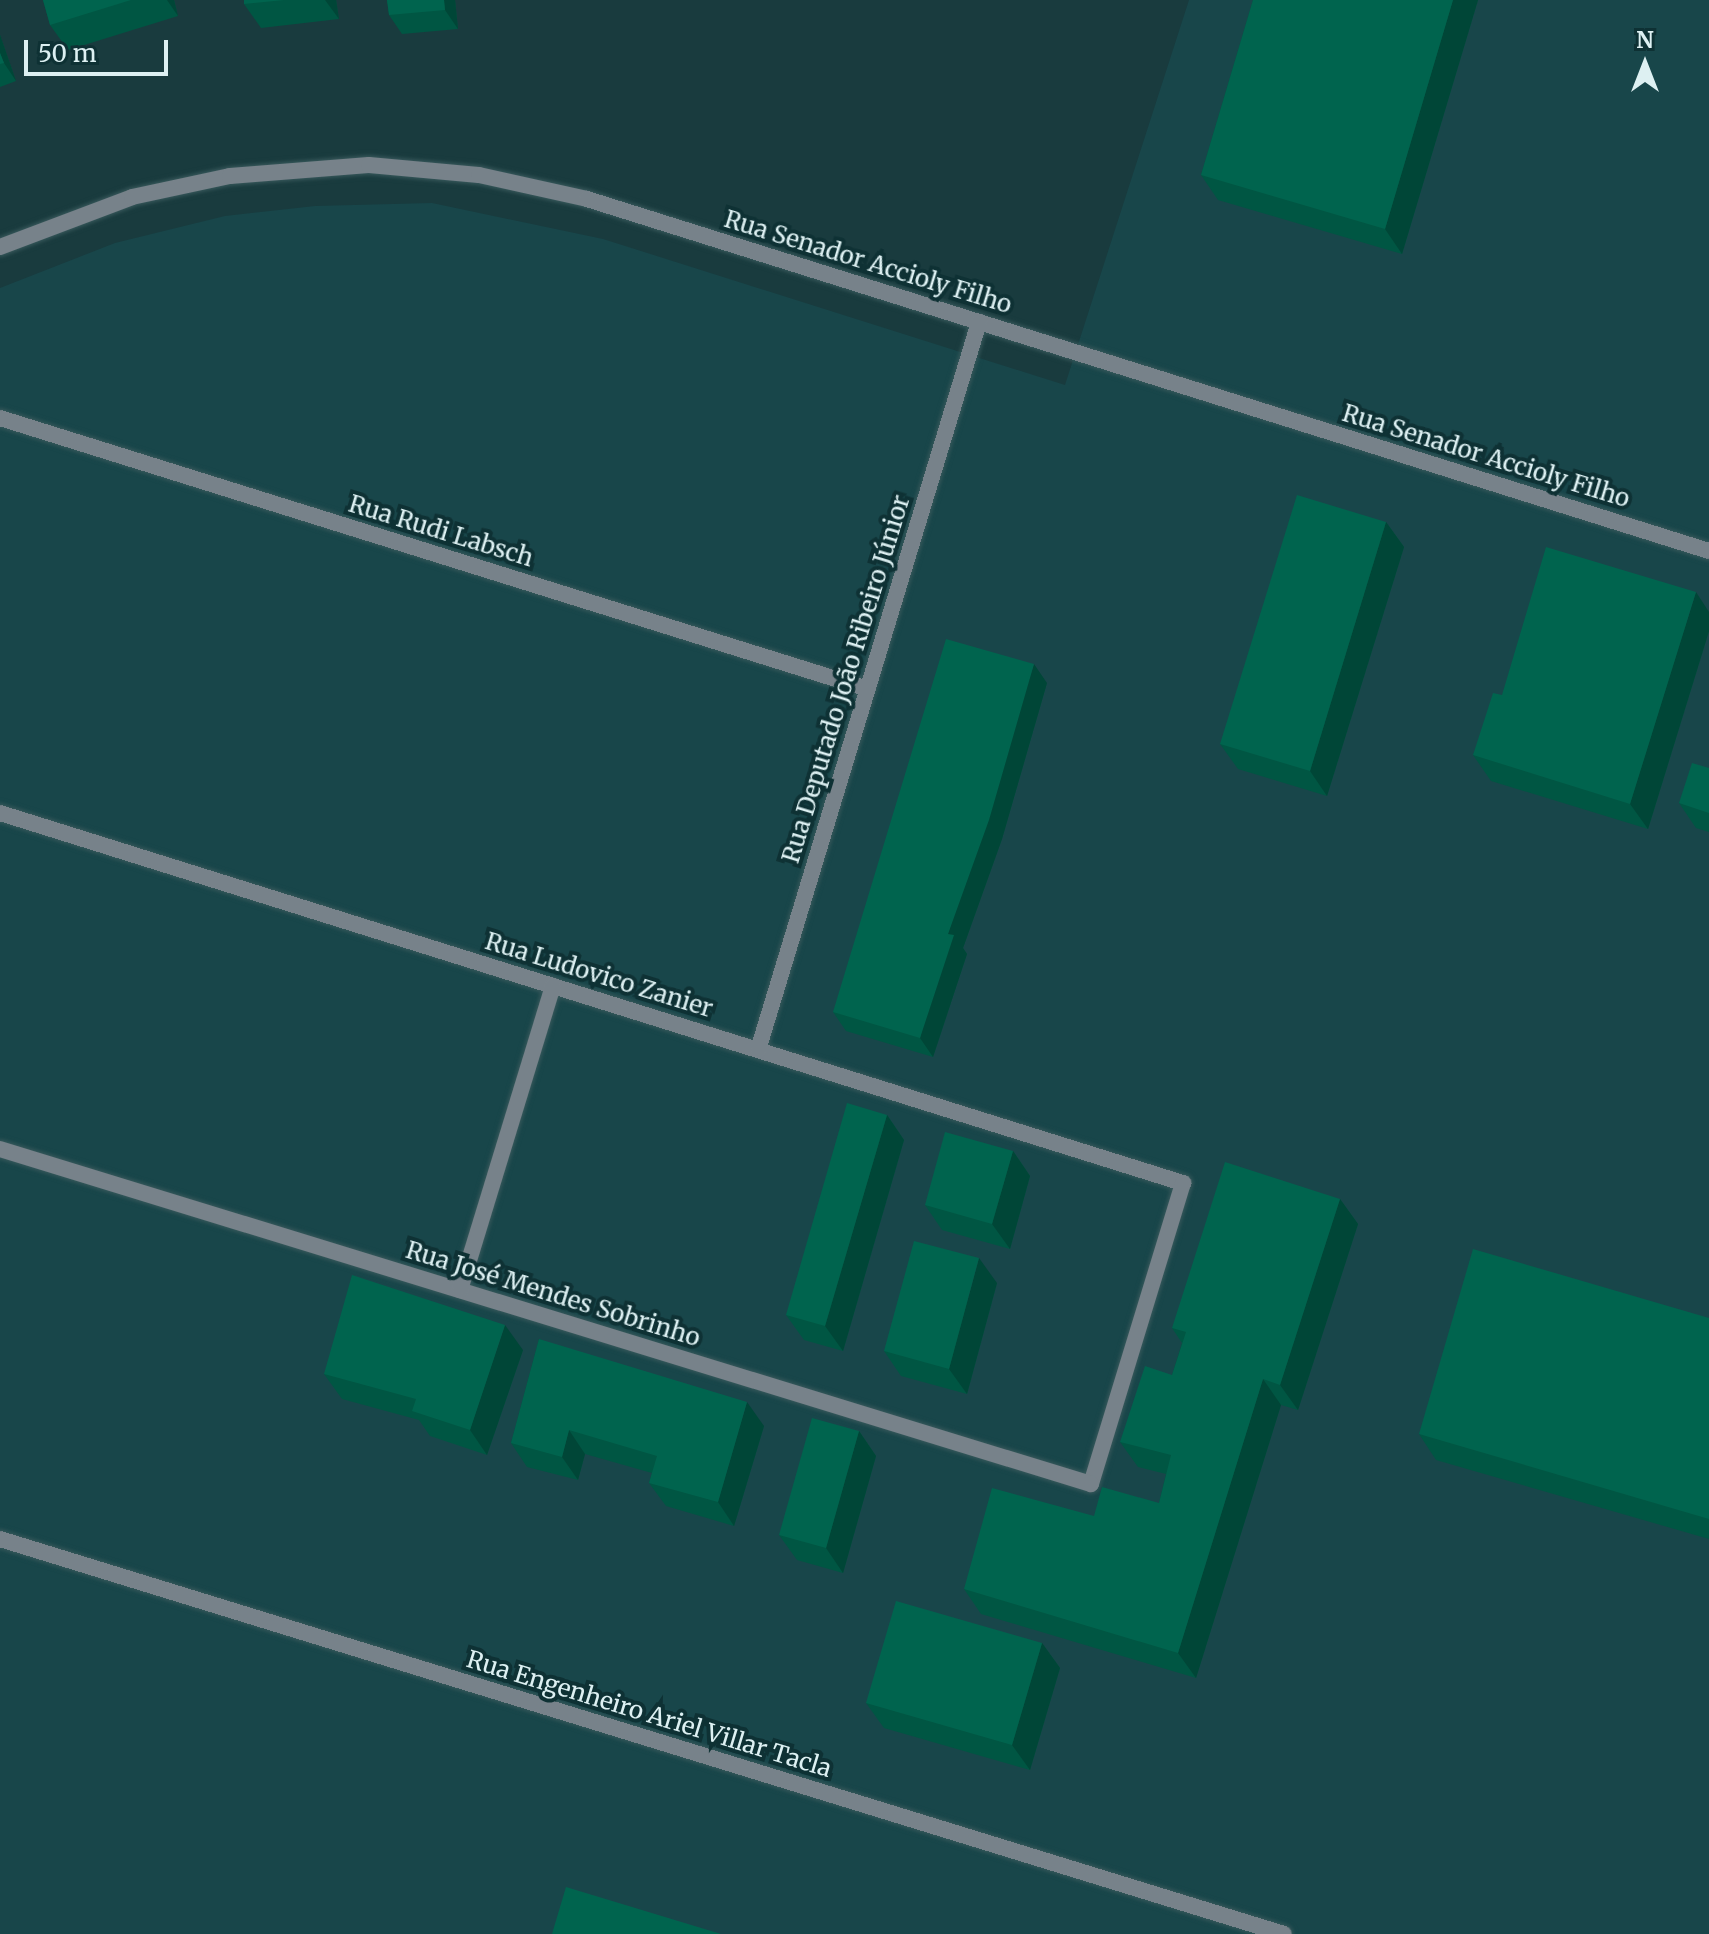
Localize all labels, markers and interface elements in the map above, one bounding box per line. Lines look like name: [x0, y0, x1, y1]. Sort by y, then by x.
scale bar: [28, 24, 172, 74]
north arrow: [1605, 24, 1685, 104]
text: N: [1636, 26, 1654, 54]
text: 50 m: [38, 38, 97, 69]
street label: Rua Senador Accioly Filho: [721, 205, 1015, 319]
street label: Rua Senador Accioly Filho: [1339, 399, 1633, 513]
street label: Rua Rudi Labsch: [345, 489, 537, 573]
street label: Rua Deputado João Ribeiro Júnior: [776, 492, 916, 866]
street label: Rua Ludovico Zanier: [482, 927, 716, 1023]
street label: Rua José Mendes Sobrinho: [402, 1235, 704, 1353]
street label: Rua Engenheiro Ariel Villar Tacla: [463, 1645, 835, 1783]

